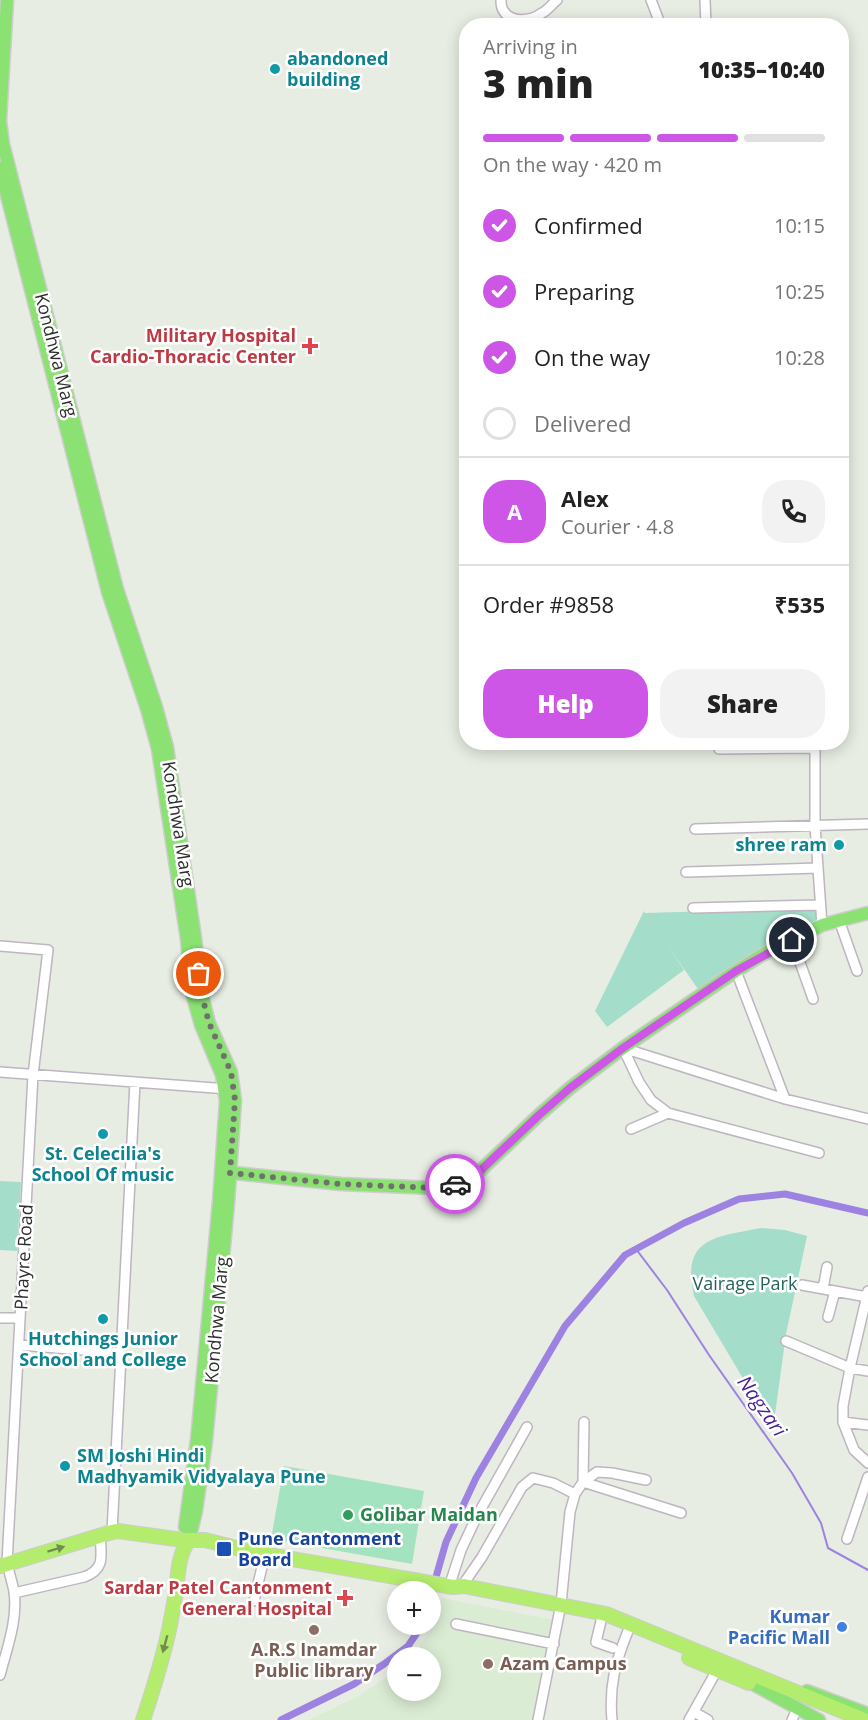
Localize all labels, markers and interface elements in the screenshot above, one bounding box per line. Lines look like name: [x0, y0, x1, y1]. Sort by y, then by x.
text: Arriving in: [483, 33, 578, 60]
place label: abandoned building: [287, 46, 388, 91]
text: 10:35–10:40: [698, 54, 825, 84]
text: 3 min: [483, 56, 594, 109]
marker: abandoned building: [268, 62, 282, 76]
text: On the way · 420 m: [483, 151, 662, 178]
icon: check: [483, 209, 516, 242]
text: Confirmed: [534, 210, 643, 240]
text: 10:15: [774, 212, 825, 239]
icon: check: [483, 275, 516, 308]
text: Preparing: [534, 276, 634, 306]
text: 10:25: [774, 278, 825, 305]
street label: Kondhwa Marg: [30, 290, 84, 419]
place label: Military Hospital Cardio-Thoracic Center: [90, 323, 296, 368]
marker: Military Hospital Cardio-Thoracic Center: [301, 337, 319, 355]
icon: check: [483, 341, 516, 374]
text: On the way: [534, 342, 650, 372]
text: 10:28: [774, 344, 825, 371]
text: Delivered: [534, 408, 632, 438]
button: phone: [762, 480, 825, 543]
text: Alex: [561, 483, 609, 513]
text: A: [507, 496, 522, 526]
text: Courier · 4.8: [561, 513, 674, 540]
text: Order #9858: [483, 589, 614, 619]
text: ₹535: [775, 589, 825, 619]
button: Help: [483, 669, 648, 738]
button: Share: [660, 669, 825, 738]
street label: Kondhwa Marg: [157, 759, 201, 889]
place label: shree ram: [735, 832, 827, 856]
marker: shree ram: [832, 838, 846, 852]
pin: [766, 914, 817, 965]
icon: home: [775, 923, 808, 956]
pin: [173, 948, 224, 999]
icon: bag: [182, 957, 215, 990]
marker: St. Celecilia's School Of music: [96, 1127, 110, 1141]
place label: St. Celecilia's School Of music: [32, 1141, 174, 1186]
courier: [425, 1154, 485, 1214]
icon: car: [439, 1168, 472, 1201]
street label: Phayre Road: [8, 1203, 38, 1310]
street label: Kondhwa Marg: [199, 1255, 234, 1384]
park label: Vairage Park: [693, 1271, 798, 1295]
marker: Hutchings Junior School and College: [96, 1312, 110, 1326]
place label: Hutchings Junior School and College: [19, 1326, 187, 1371]
water label: Nagzari: [732, 1370, 794, 1442]
place label: SM Joshi Hindi Madhyamik Vidyalaya Pune: [77, 1443, 326, 1488]
marker: SM Joshi Hindi Madhyamik Vidyalaya Pune: [58, 1459, 72, 1473]
place label: Golibar Maidan: [360, 1502, 498, 1526]
marker: Golibar Maidan: [341, 1508, 355, 1522]
place label: Pune Cantonment Board: [238, 1526, 401, 1571]
marker: Pune Cantonment Board: [215, 1540, 233, 1558]
one-way arrow: [47, 1544, 65, 1553]
place label: Sardar Patel Cantonment General Hospital: [104, 1575, 332, 1620]
map controls: [387, 1581, 441, 1701]
button: +: [387, 1581, 441, 1635]
marker: Sardar Patel Cantonment General Hospital: [336, 1589, 354, 1607]
place label: Kumar Pacific Mall: [728, 1604, 830, 1649]
marker: Kumar Pacific Mall: [835, 1620, 849, 1634]
marker: A.R.S Inamdar Public library: [307, 1623, 321, 1637]
one-way arrow: [160, 1635, 170, 1654]
place label: A.R.S Inamdar Public library: [251, 1637, 377, 1682]
button: −: [387, 1647, 441, 1701]
place label: Azam Campus: [500, 1651, 627, 1675]
marker: Azam Campus: [481, 1657, 495, 1671]

